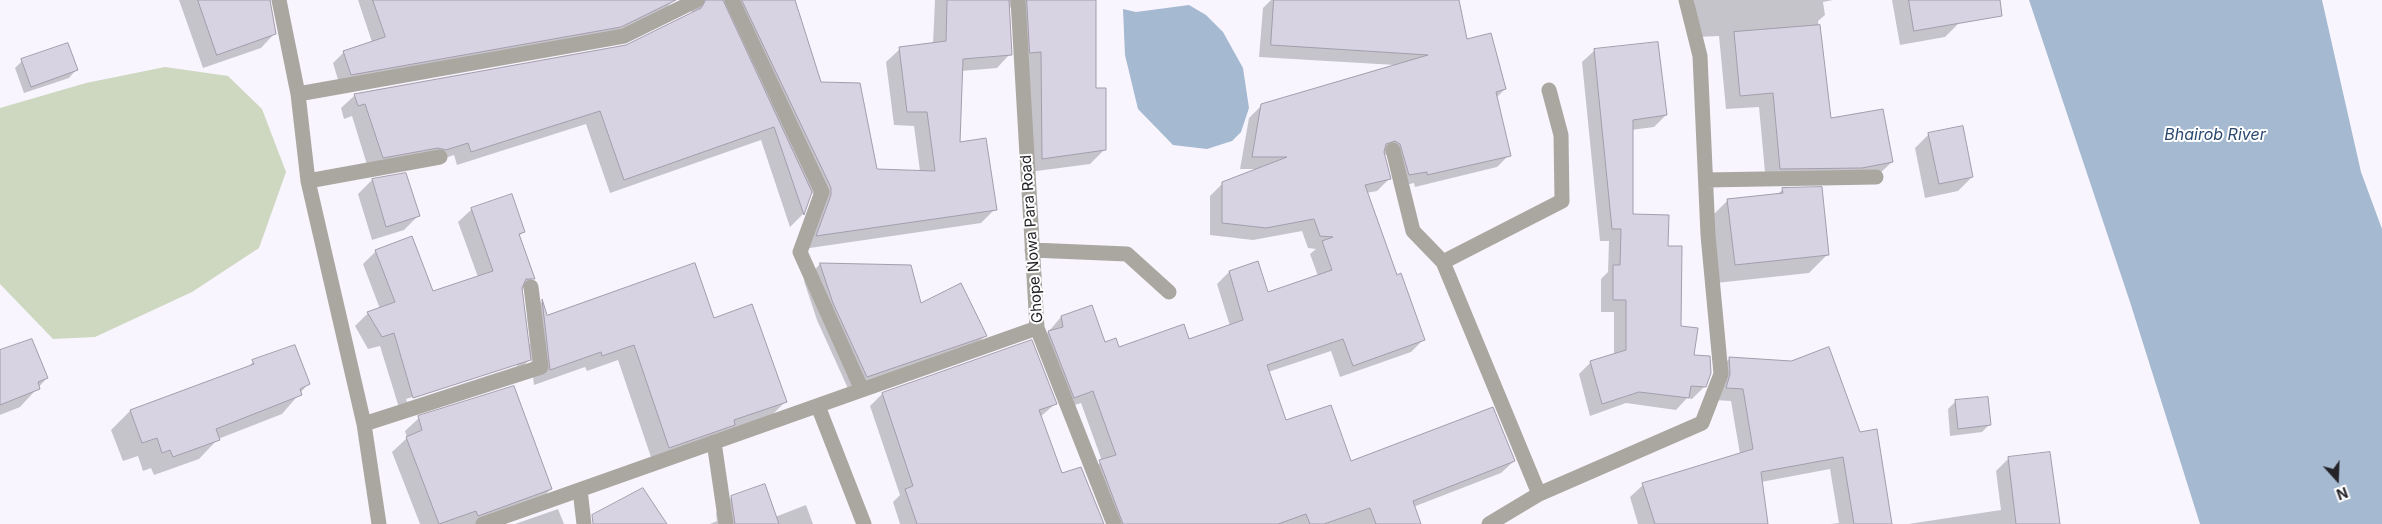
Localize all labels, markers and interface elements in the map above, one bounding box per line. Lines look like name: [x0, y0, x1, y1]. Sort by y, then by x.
water label: Bhairob River: [2164, 125, 2266, 145]
street label: Ghope Nowa Para Road: [1017, 154, 1047, 324]
north arrow: [2312, 454, 2362, 504]
text: N: [2334, 484, 2350, 503]

